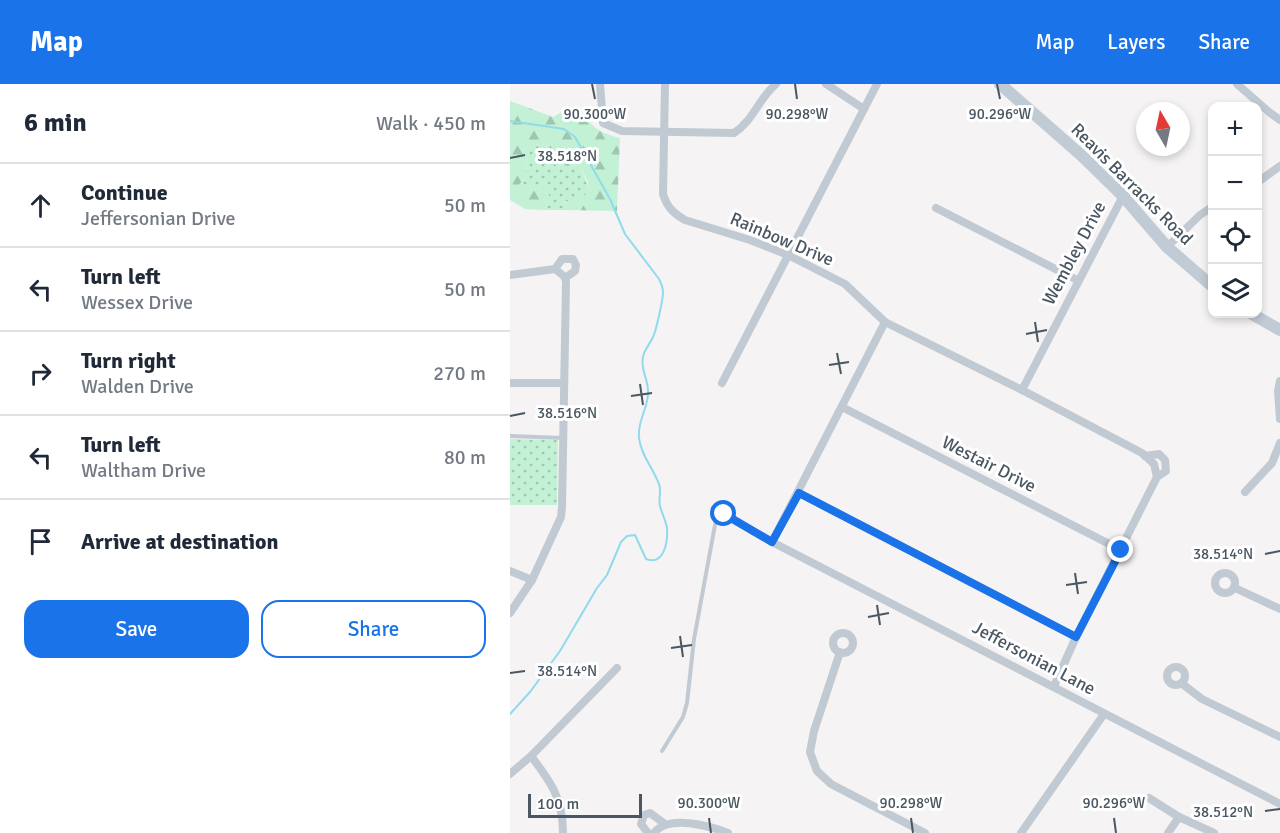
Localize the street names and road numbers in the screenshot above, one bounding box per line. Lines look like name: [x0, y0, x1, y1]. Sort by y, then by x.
street label: Reavis Barracks Road: [1067, 119, 1197, 249]
street label: Wembley Drive: [1038, 198, 1110, 308]
street label: Rainbow Drive: [727, 207, 837, 271]
street label: Westair Drive: [938, 431, 1040, 497]
street label: Jeffersonian Lane: [969, 616, 1099, 700]

